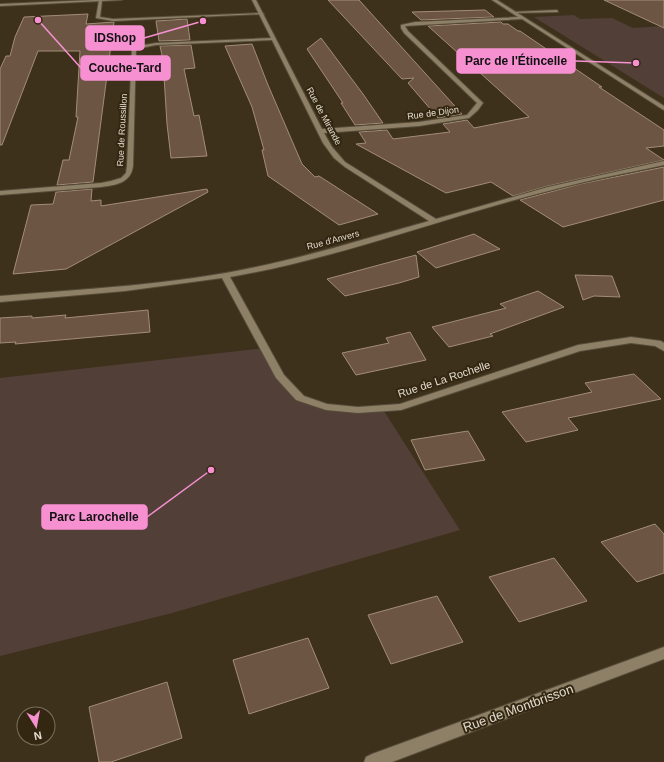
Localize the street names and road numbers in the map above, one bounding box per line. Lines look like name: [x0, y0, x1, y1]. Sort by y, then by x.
street label: Rue de Mirande: [305, 85, 343, 147]
street label: Rue de Roussillon: [115, 93, 129, 167]
street label: Rue de Dijon: [407, 104, 459, 122]
street label: Rue d'Anvers: [306, 228, 361, 252]
street label: Rue de La Rochelle: [396, 358, 492, 400]
street label: Rue de Montbrisson: [461, 681, 575, 735]

